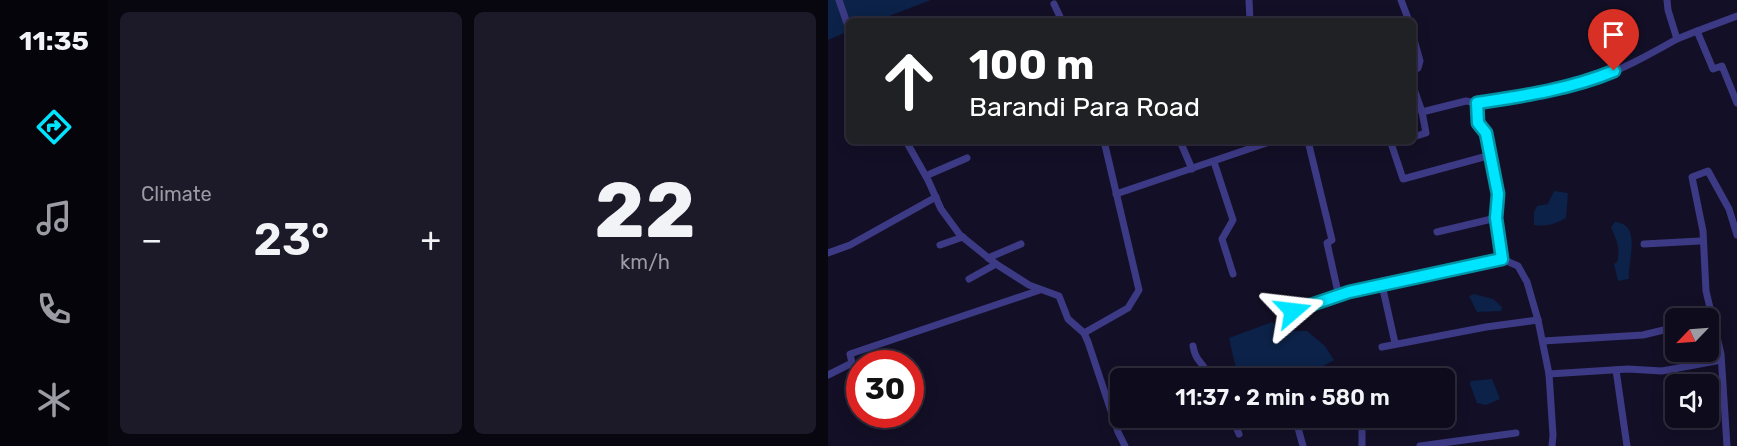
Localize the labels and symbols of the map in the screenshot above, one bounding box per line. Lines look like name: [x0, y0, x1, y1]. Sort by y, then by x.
pin: [1588, 9, 1639, 71]
position arrow: [1261, 279, 1325, 343]
north arrow: [1665, 308, 1719, 362]
speed limit sign: 30: [846, 350, 924, 428]

